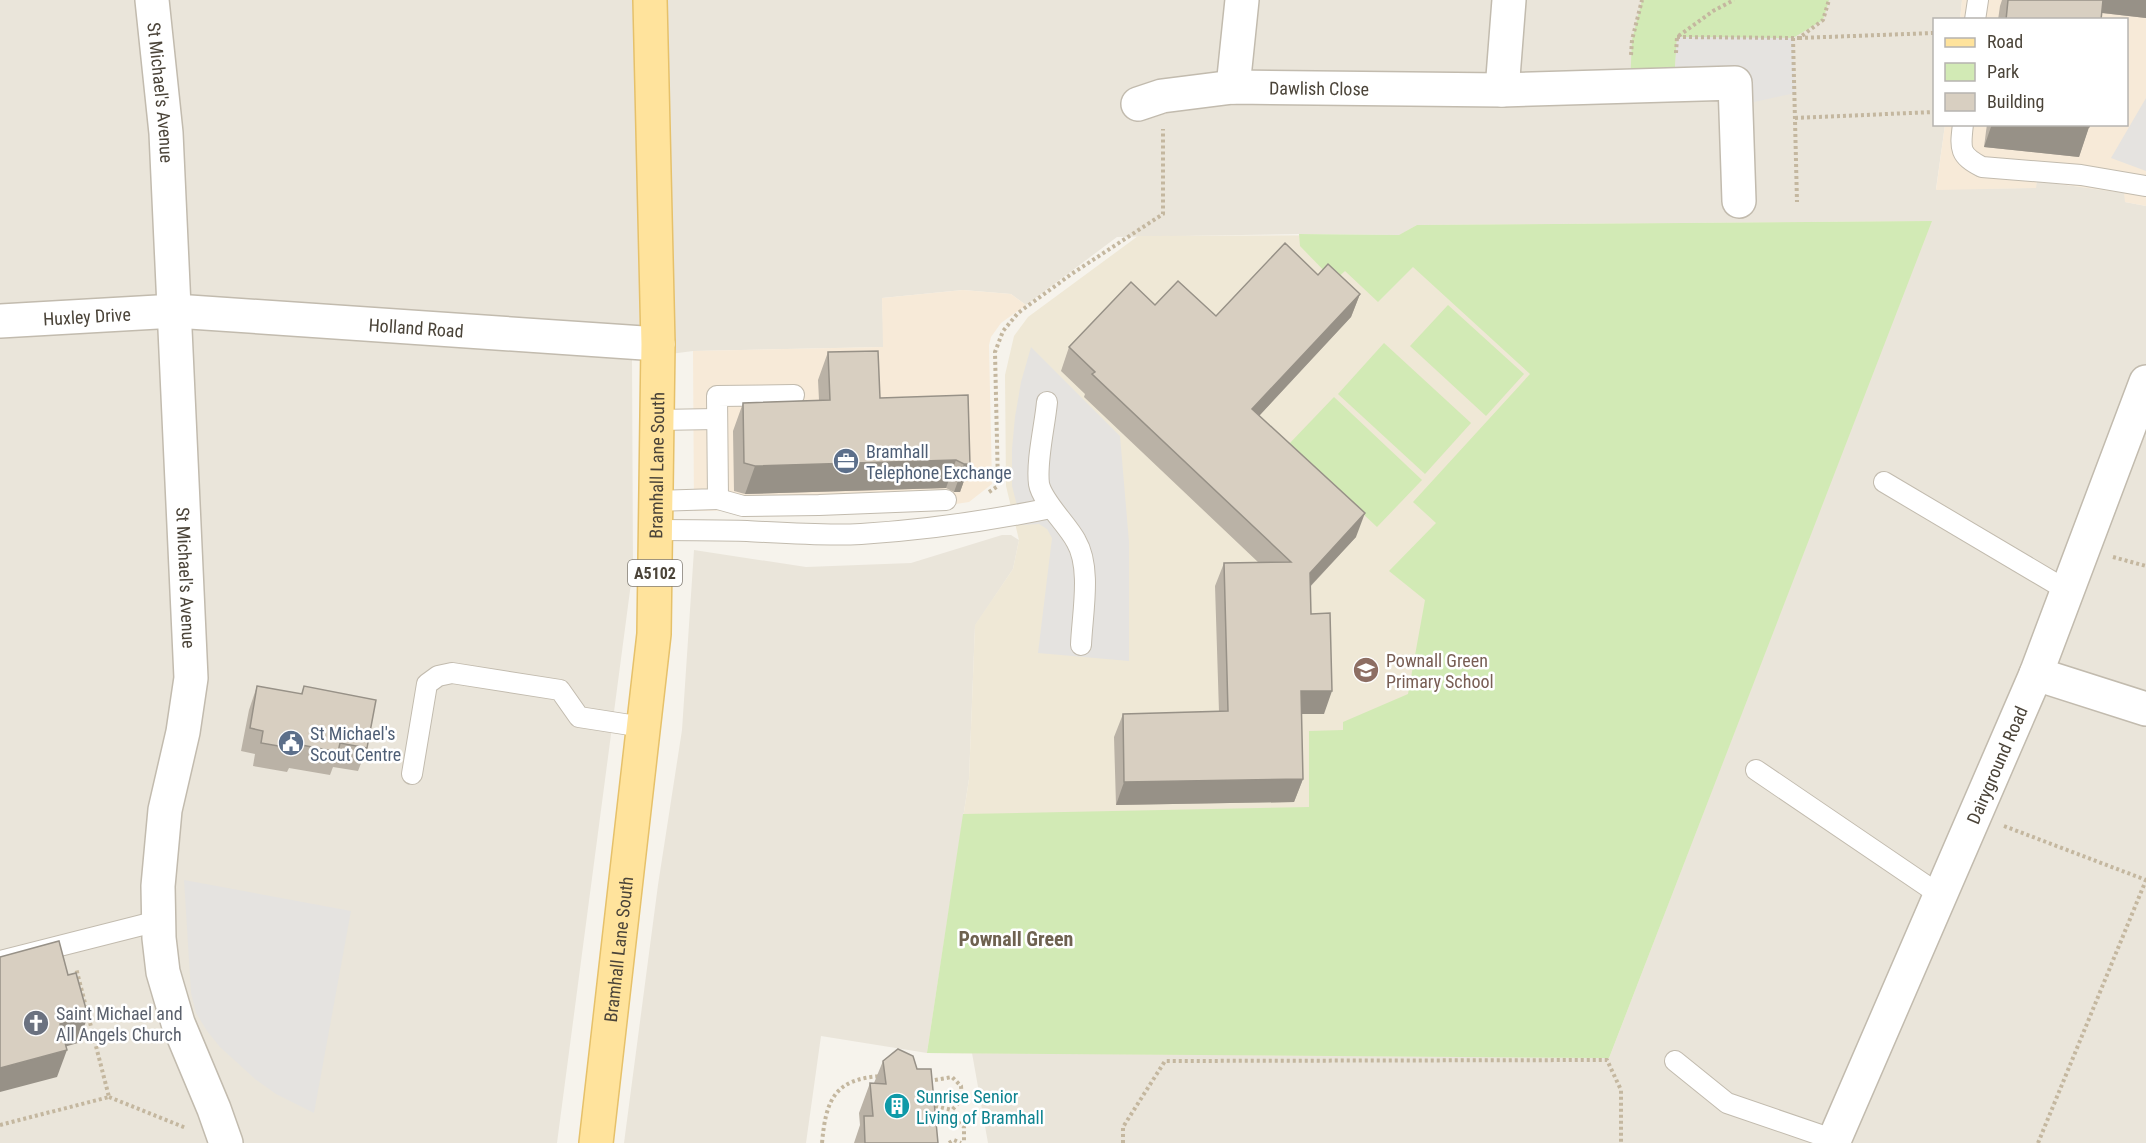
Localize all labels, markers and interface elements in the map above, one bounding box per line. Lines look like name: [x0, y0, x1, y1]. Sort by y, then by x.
legend: [1933, 18, 2128, 126]
street label: St Michael's Avenue: [144, 21, 178, 163]
text: Road: [1987, 31, 2023, 52]
text: Park: [1987, 61, 2019, 82]
street label: Dawlish Close: [1269, 77, 1369, 99]
text: Building: [1987, 91, 2044, 112]
street label: Huxley Drive: [42, 303, 131, 329]
street label: Holland Road: [368, 314, 464, 341]
street label: Bramhall Lane South: [645, 392, 668, 539]
place label: Bramhall Telephone Exchange: [866, 441, 1012, 483]
office icon: Bramhall Telephone Exchange: [831, 446, 861, 476]
street label: St Michael's Avenue: [173, 507, 200, 649]
road number: A5102: [628, 560, 682, 586]
place label: Pownall Green Primary School: [1386, 650, 1494, 692]
school or university icon: Pownall Green Primary School: [1351, 655, 1381, 685]
street label: Dairyground Road: [1962, 703, 2031, 827]
place label: St Michael's Scout Centre: [310, 723, 401, 765]
public building icon: St Michael's Scout Centre: [276, 728, 306, 758]
street label: Bramhall Lane South: [599, 875, 637, 1023]
district label: Pownall Green: [959, 927, 1073, 951]
place label: Saint Michael and All Angels Church: [56, 1003, 183, 1045]
church icon: Saint Michael and All Angels Church: [21, 1008, 51, 1038]
place label: Sunrise Senior Living of Bramhall: [916, 1086, 1044, 1128]
building icon: Sunrise Senior Living of Bramhall: [882, 1091, 912, 1121]

